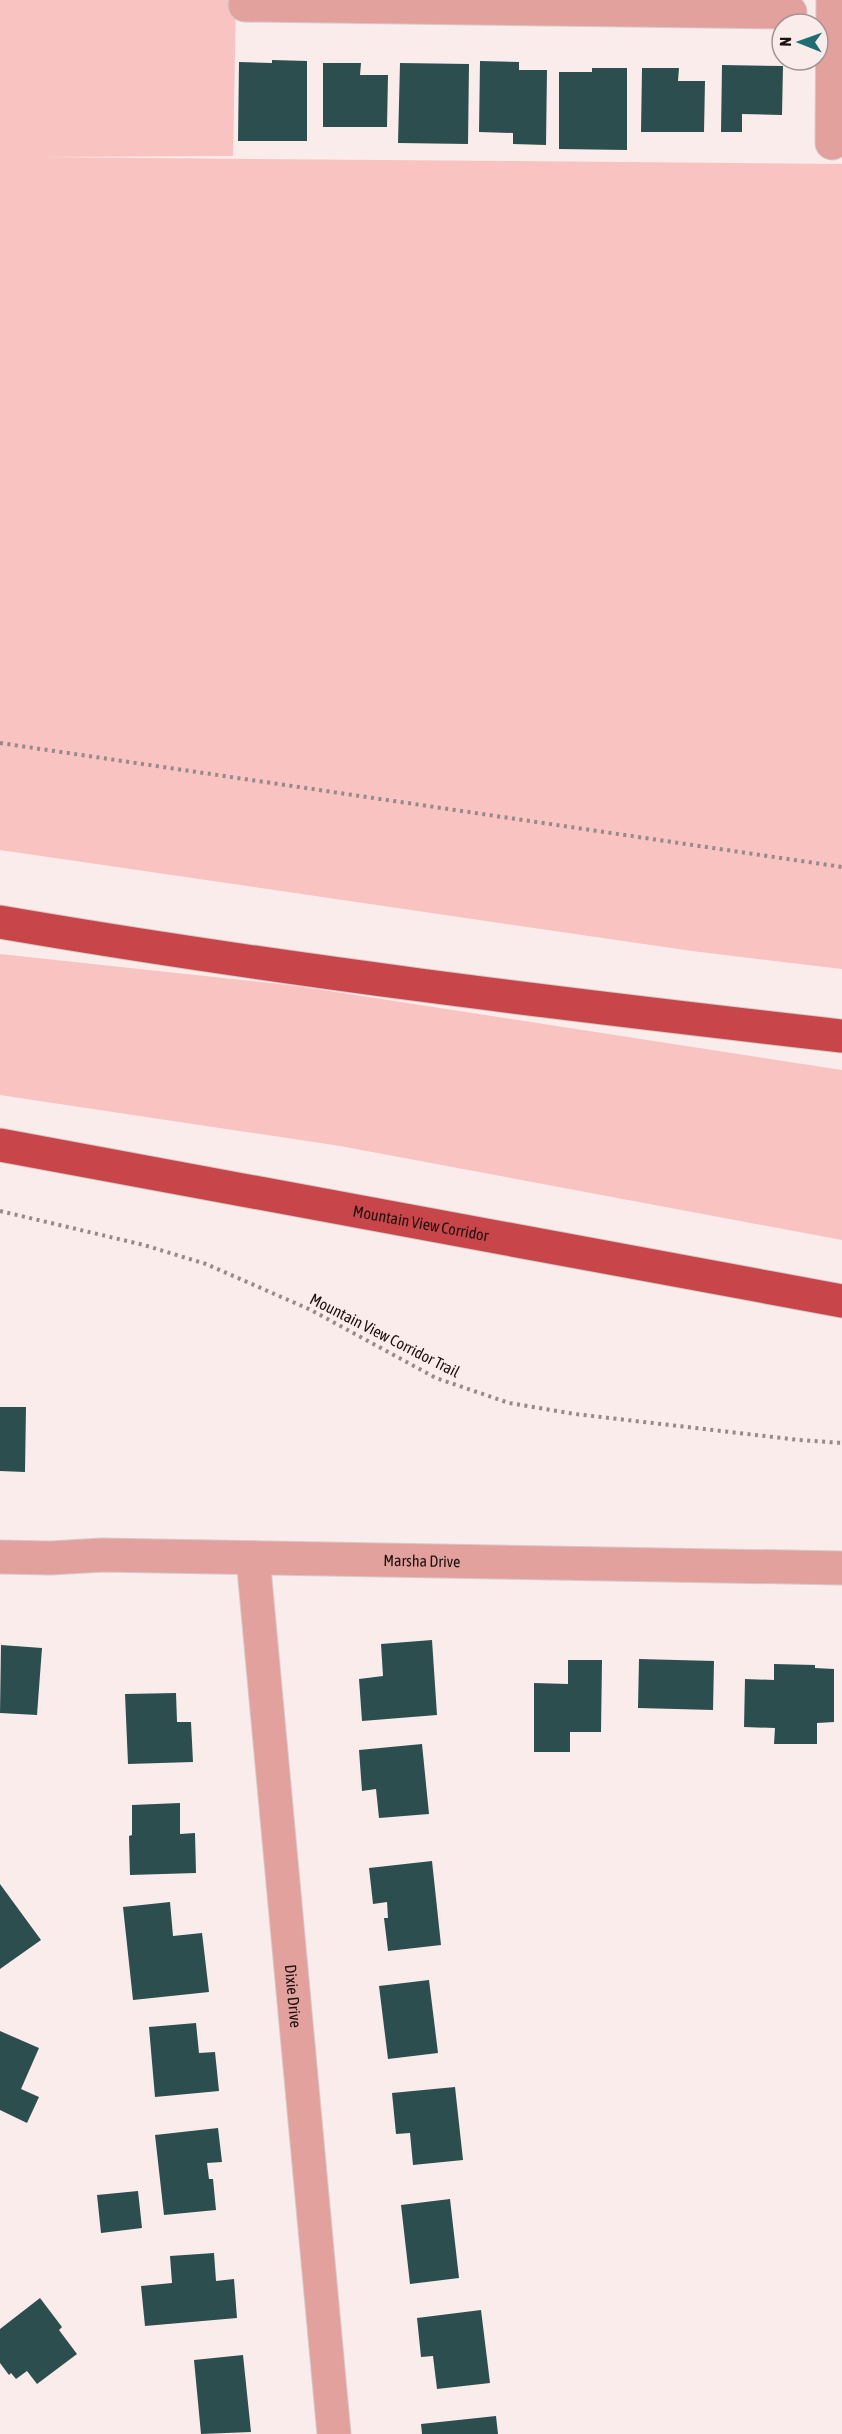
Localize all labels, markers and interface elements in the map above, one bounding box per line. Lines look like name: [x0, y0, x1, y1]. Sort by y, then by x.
north arrow: [770, 12, 830, 72]
text: N: [776, 37, 794, 47]
street label: Mountain View Corridor: [352, 1202, 490, 1244]
street label: Mountain View Corridor Trail: [307, 1289, 463, 1381]
street label: Marsha Drive: [383, 1551, 461, 1570]
street label: Dixie Drive: [282, 1964, 305, 2029]

